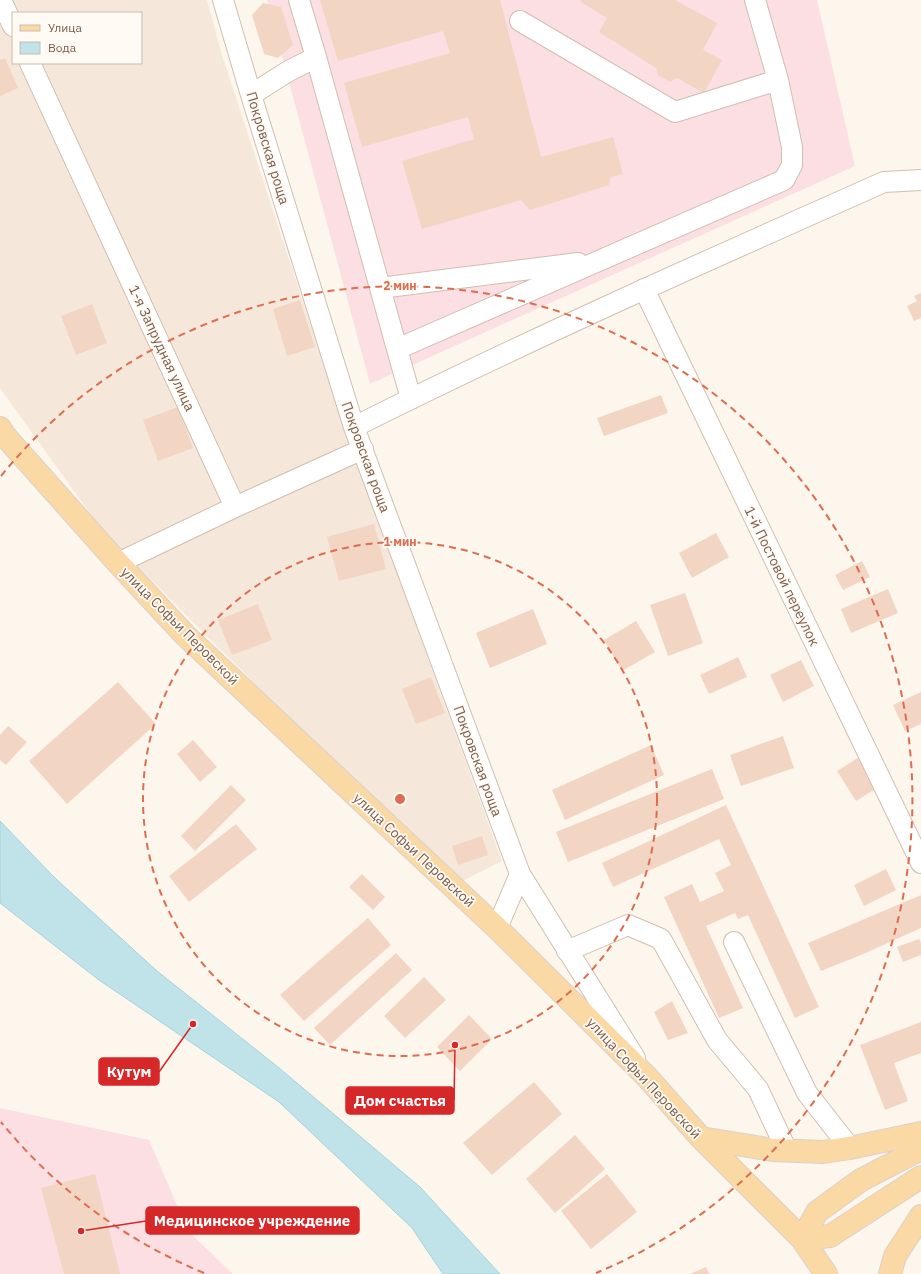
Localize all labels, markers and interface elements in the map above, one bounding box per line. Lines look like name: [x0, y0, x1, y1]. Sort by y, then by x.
legend: [12, 12, 142, 64]
text: Улица: [48, 20, 82, 35]
text: Вода: [48, 40, 77, 55]
street label: Покровская роща: [242, 89, 294, 207]
text: 2 мин: [383, 278, 417, 293]
street label: 1-я Запрудная улица: [125, 282, 199, 414]
street label: Покровская роща: [338, 399, 395, 515]
street label: 1-й Постовой переулок: [740, 503, 824, 649]
text: 1 мин: [383, 534, 417, 549]
street label: улица Софьи Перовской: [117, 563, 243, 689]
street label: Покровская роща: [450, 703, 507, 819]
street label: улица Софьи Перовской: [349, 789, 479, 911]
centre of rings: [393, 792, 407, 806]
street label: улица Софьи Перовской: [583, 1013, 705, 1143]
callout: Кутум: [99, 1058, 159, 1085]
text: Кутум: [107, 1062, 151, 1081]
callout: Дом счастья: [346, 1087, 454, 1114]
text: Дом счастья: [354, 1091, 446, 1110]
callout: Медицинское учреждение: [146, 1207, 359, 1234]
text: Медицинское учреждение: [154, 1211, 350, 1230]

